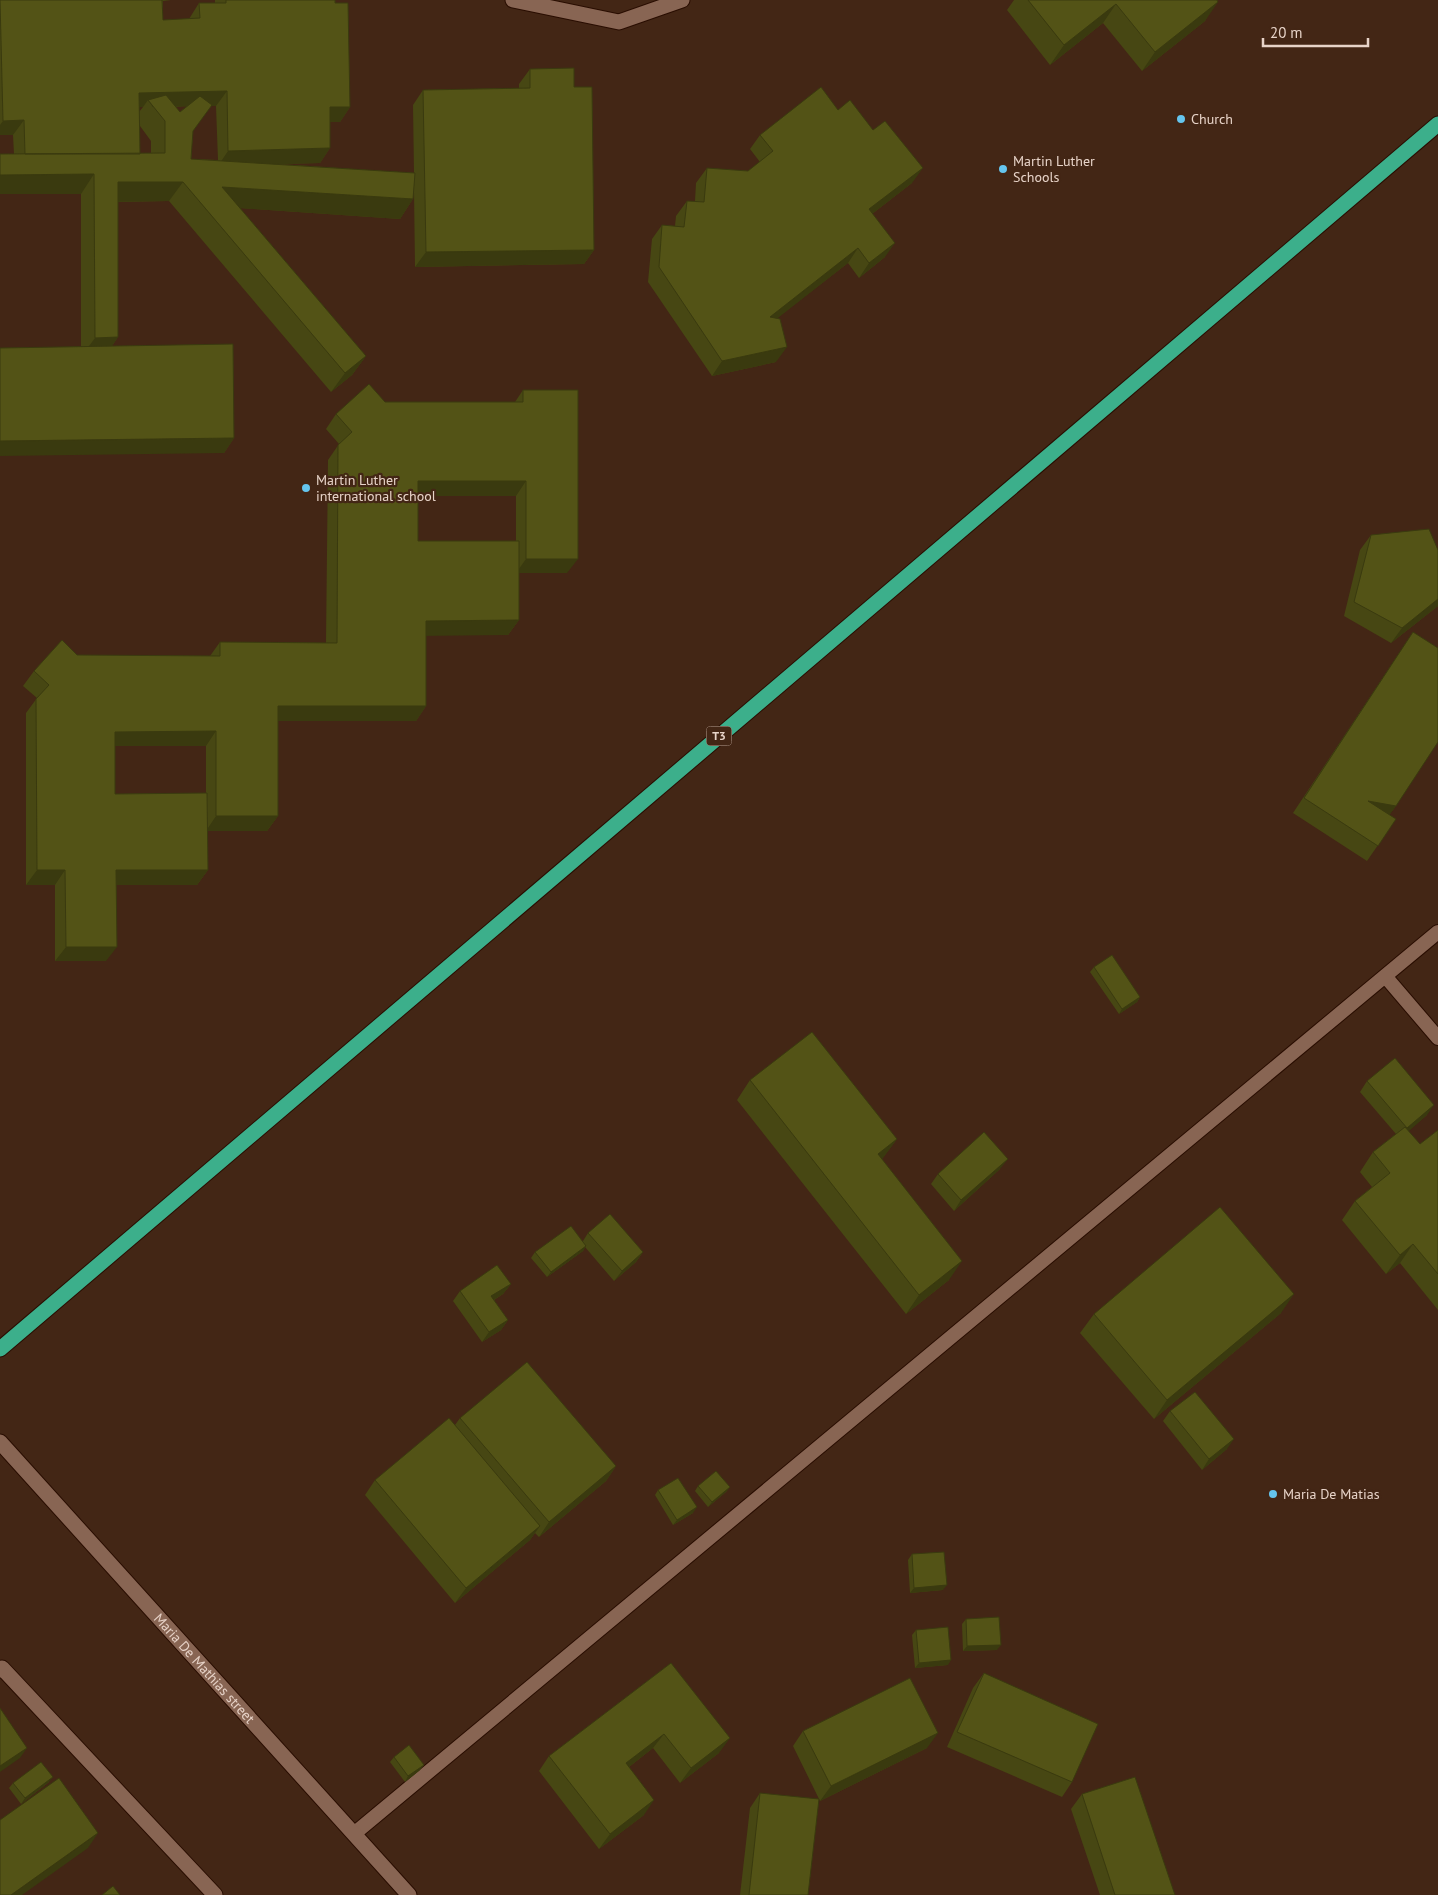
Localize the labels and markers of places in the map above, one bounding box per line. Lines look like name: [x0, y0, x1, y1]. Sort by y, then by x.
place label: Church: [1191, 110, 1233, 128]
marker: Church: [1175, 113, 1187, 125]
place label: Martin Luther Schools: [1013, 152, 1095, 186]
marker: Martin Luther Schools: [997, 163, 1009, 175]
place label: Martin Luther international school: [316, 471, 436, 505]
marker: Martin Luther international school: [300, 482, 312, 494]
place label: Maria De Matias: [1283, 1485, 1380, 1503]
marker: Maria De Matias: [1267, 1488, 1279, 1500]

